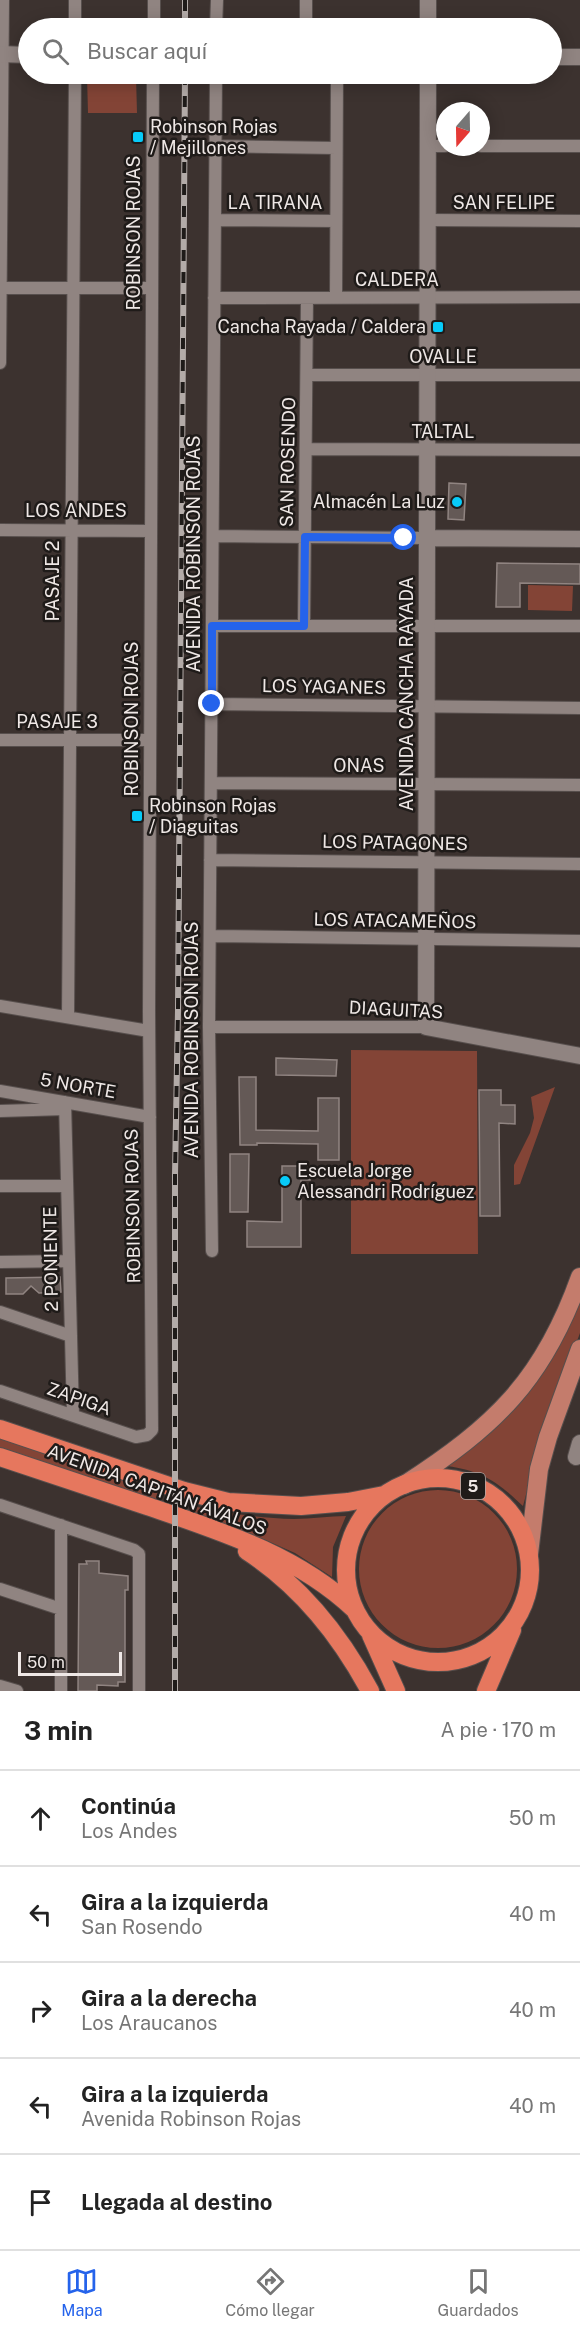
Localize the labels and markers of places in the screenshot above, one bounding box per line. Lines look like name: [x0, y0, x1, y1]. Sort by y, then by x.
place label: Robinson Rojas / Mejillones: [150, 116, 277, 158]
marker: Robinson Rojas / Mejillones: [131, 130, 145, 144]
place label: Cancha Rayada / Caldera: [217, 316, 426, 337]
marker: Cancha Rayada / Caldera: [431, 320, 445, 334]
place label: Almacén La Luz: [313, 491, 445, 512]
marker: Almacén La Luz: [450, 495, 464, 509]
place label: Robinson Rojas / Diaguitas: [149, 795, 276, 837]
marker: Robinson Rojas / Diaguitas: [130, 809, 144, 823]
place label: Escuela Jorge Alessandri Rodríguez: [297, 1160, 475, 1202]
marker: Escuela Jorge Alessandri Rodríguez: [278, 1174, 292, 1188]

